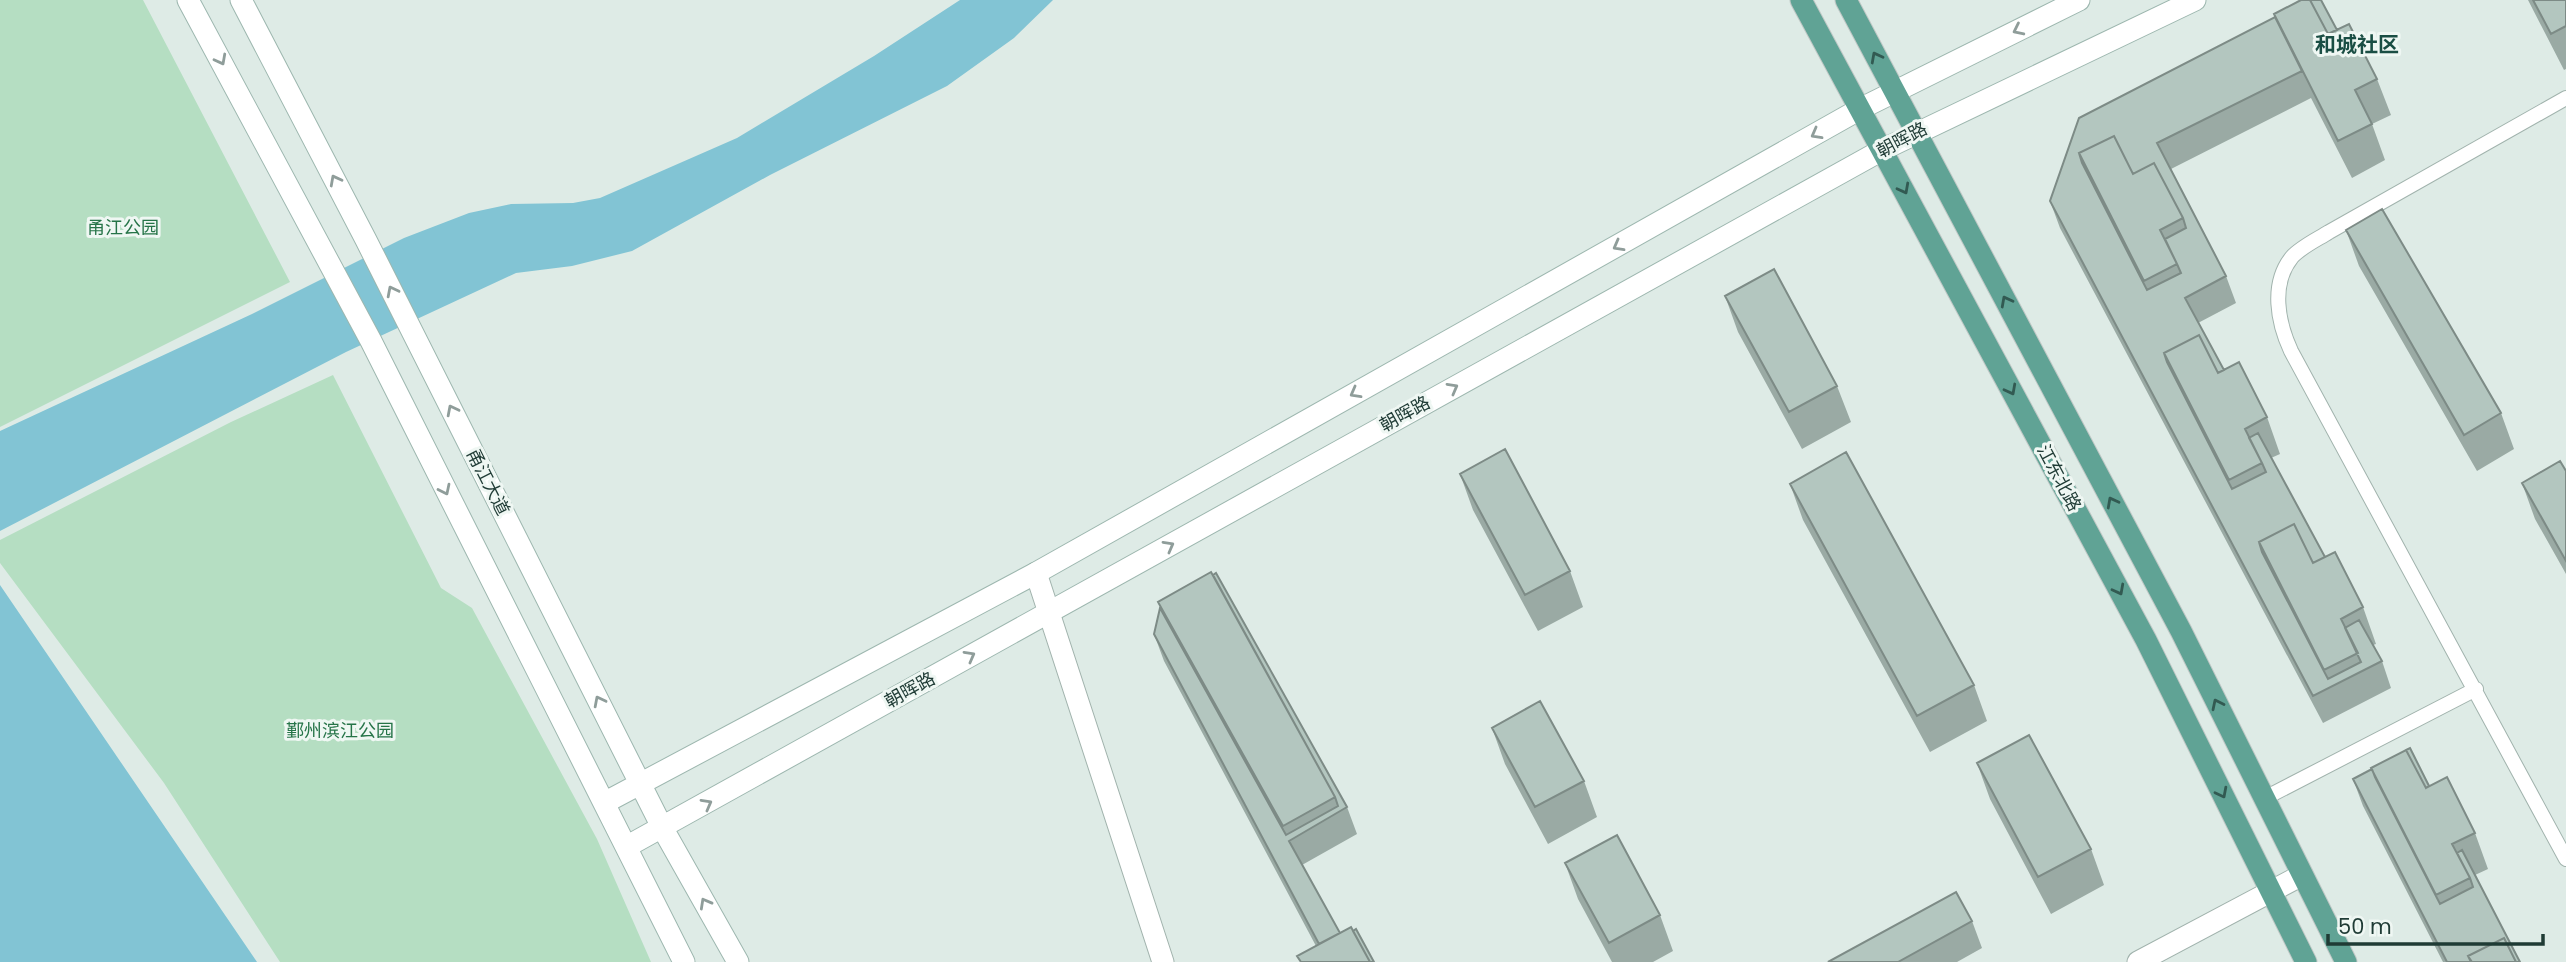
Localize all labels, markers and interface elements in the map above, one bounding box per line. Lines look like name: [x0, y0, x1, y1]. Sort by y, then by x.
one-way arrow: [2013, 22, 2025, 36]
district label: 和城社区: [2315, 30, 2399, 59]
one-way arrow: [1871, 51, 1885, 64]
one-way arrow: [212, 53, 226, 65]
street label: 朝晖路: [1872, 116, 1931, 163]
one-way arrow: [1811, 126, 1823, 139]
one-way arrow: [329, 175, 343, 187]
one-way arrow: [1895, 182, 1909, 195]
park label: 甬江公园: [87, 215, 159, 240]
one-way arrow: [1612, 238, 1625, 251]
one-way arrow: [387, 286, 400, 298]
one-way arrow: [2001, 296, 2014, 308]
one-way arrow: [1446, 383, 1459, 396]
one-way arrow: [2003, 383, 2016, 395]
one-way arrow: [1350, 385, 1363, 398]
street label: 朝晖路: [1375, 390, 1434, 438]
one-way arrow: [447, 405, 461, 418]
street label: 江东北路: [2032, 440, 2087, 515]
street label: 甬江大道: [461, 444, 516, 520]
one-way arrow: [436, 483, 450, 495]
one-way arrow: [2107, 497, 2121, 509]
one-way arrow: [1161, 541, 1174, 554]
one-way arrow: [2111, 583, 2124, 595]
one-way arrow: [963, 651, 975, 664]
street label: 朝晖路: [880, 666, 939, 714]
one-way arrow: [593, 696, 607, 708]
one-way arrow: [2211, 699, 2225, 711]
park label: 鄞州滨江公园: [286, 718, 394, 743]
one-way arrow: [2214, 786, 2228, 798]
one-way arrow: [700, 799, 713, 812]
one-way arrow: [700, 897, 713, 910]
scale bar: [2328, 902, 2543, 946]
text: 50 m: [2338, 912, 2392, 941]

